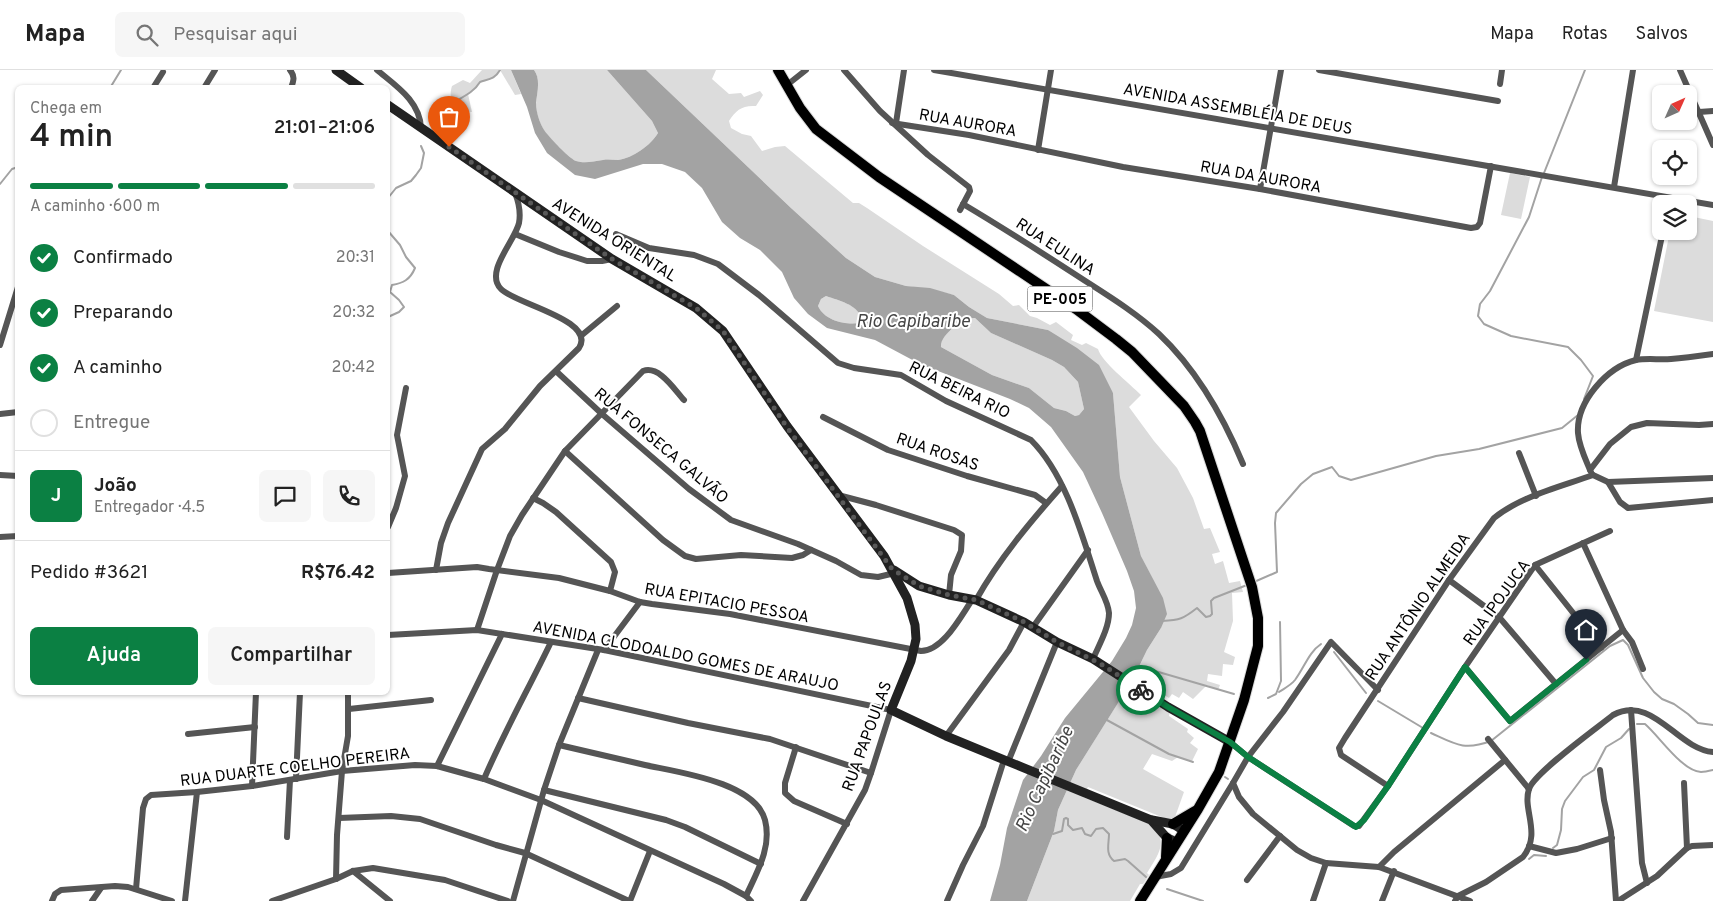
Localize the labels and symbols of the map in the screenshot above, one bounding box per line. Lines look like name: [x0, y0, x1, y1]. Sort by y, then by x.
street label: AVENIDA ASSEMBLÉIA DE DEUS: [1121, 78, 1354, 140]
north arrow: [1652, 85, 1698, 130]
pin: [428, 96, 470, 147]
street label: RUA AURORA: [917, 106, 1018, 142]
street label: RUA DA AURORA: [1198, 157, 1323, 199]
street label: AVENIDA ORIENTAL: [548, 194, 680, 287]
street label: RUA EULINA: [1011, 215, 1099, 281]
road number: PE-005: [1028, 286, 1092, 312]
water label: Rio Capibaribe: [856, 311, 971, 334]
street label: RUA BEIRA RIO: [905, 358, 1013, 424]
street label: RUA FONSECA GALVÃO: [589, 382, 734, 509]
street label: RUA ROSAS: [893, 429, 981, 476]
street label: RUA ANTÔNIO ALMEIDA: [1360, 528, 1476, 685]
street label: RUA IPOJUCA: [1460, 556, 1536, 650]
street label: RUA EPITACIO PESSOA: [643, 580, 811, 628]
pin: [1565, 609, 1607, 660]
street label: AVENIDA CLODOALDO GOMES DE ARAUJO: [531, 617, 840, 697]
courier: [1116, 665, 1166, 715]
street label: RUA PAPOULAS: [839, 679, 897, 795]
water label: Rio Capibaribe: [1011, 723, 1080, 836]
street label: RUA DUARTE COELHO PEREIRA: [179, 744, 412, 792]

